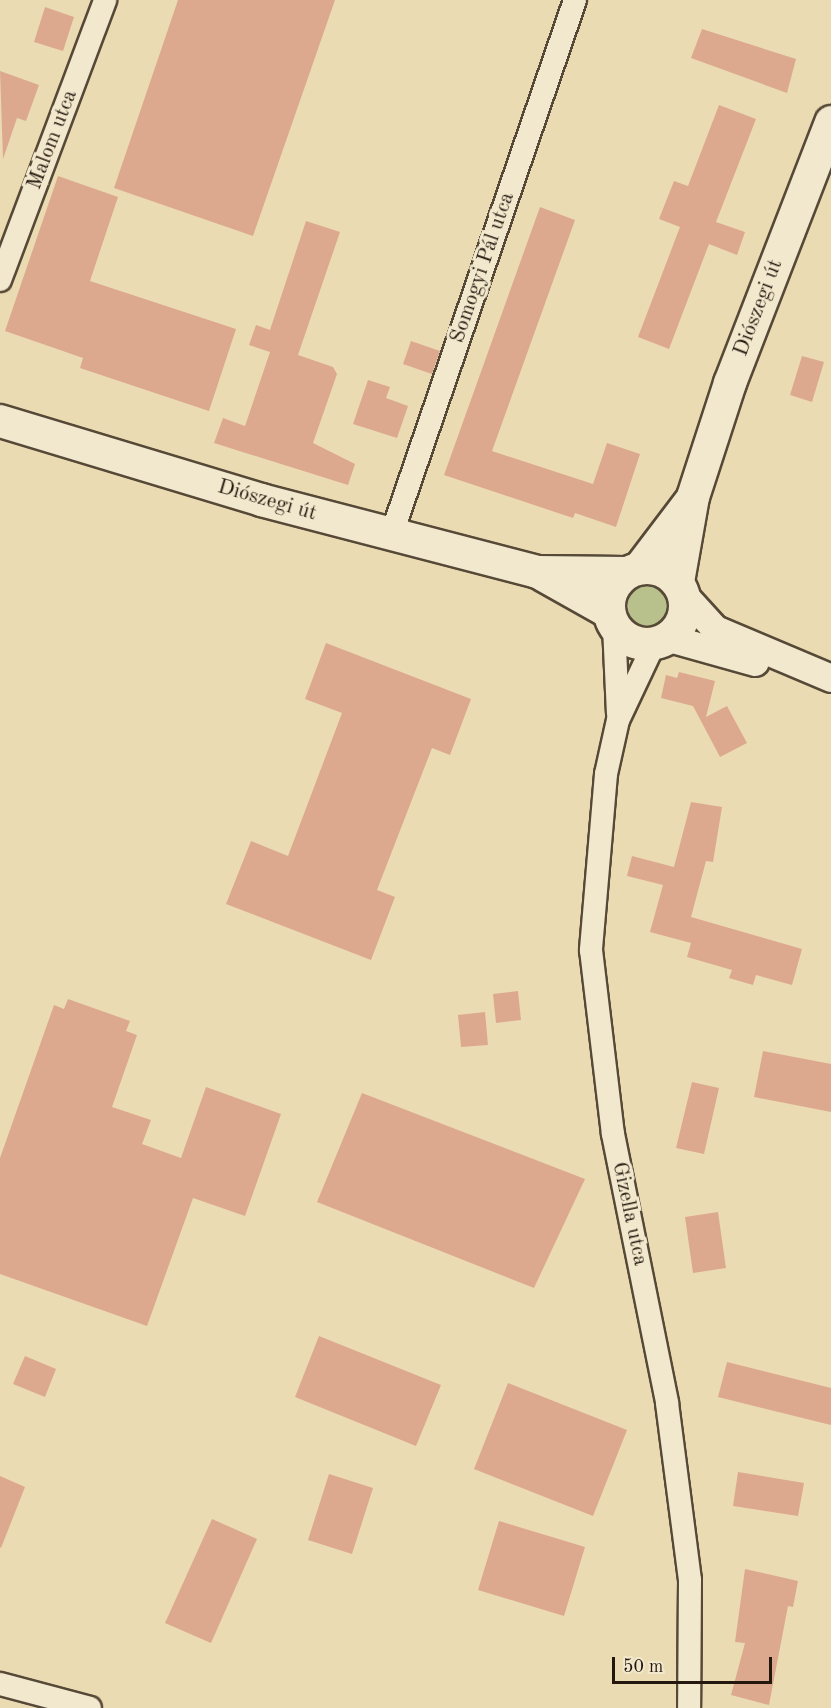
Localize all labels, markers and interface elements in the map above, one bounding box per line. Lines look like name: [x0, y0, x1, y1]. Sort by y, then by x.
street label: Malom utca: [22, 87, 84, 193]
street label: Somogyi Pál utca: [445, 189, 521, 347]
street label: Diószegi út: [729, 256, 789, 360]
street label: Diószegi út: [215, 475, 319, 527]
street label: Gizella utca: [606, 1160, 652, 1268]
scale bar: [615, 1645, 776, 1683]
text: 50 m: [623, 1658, 663, 1676]

